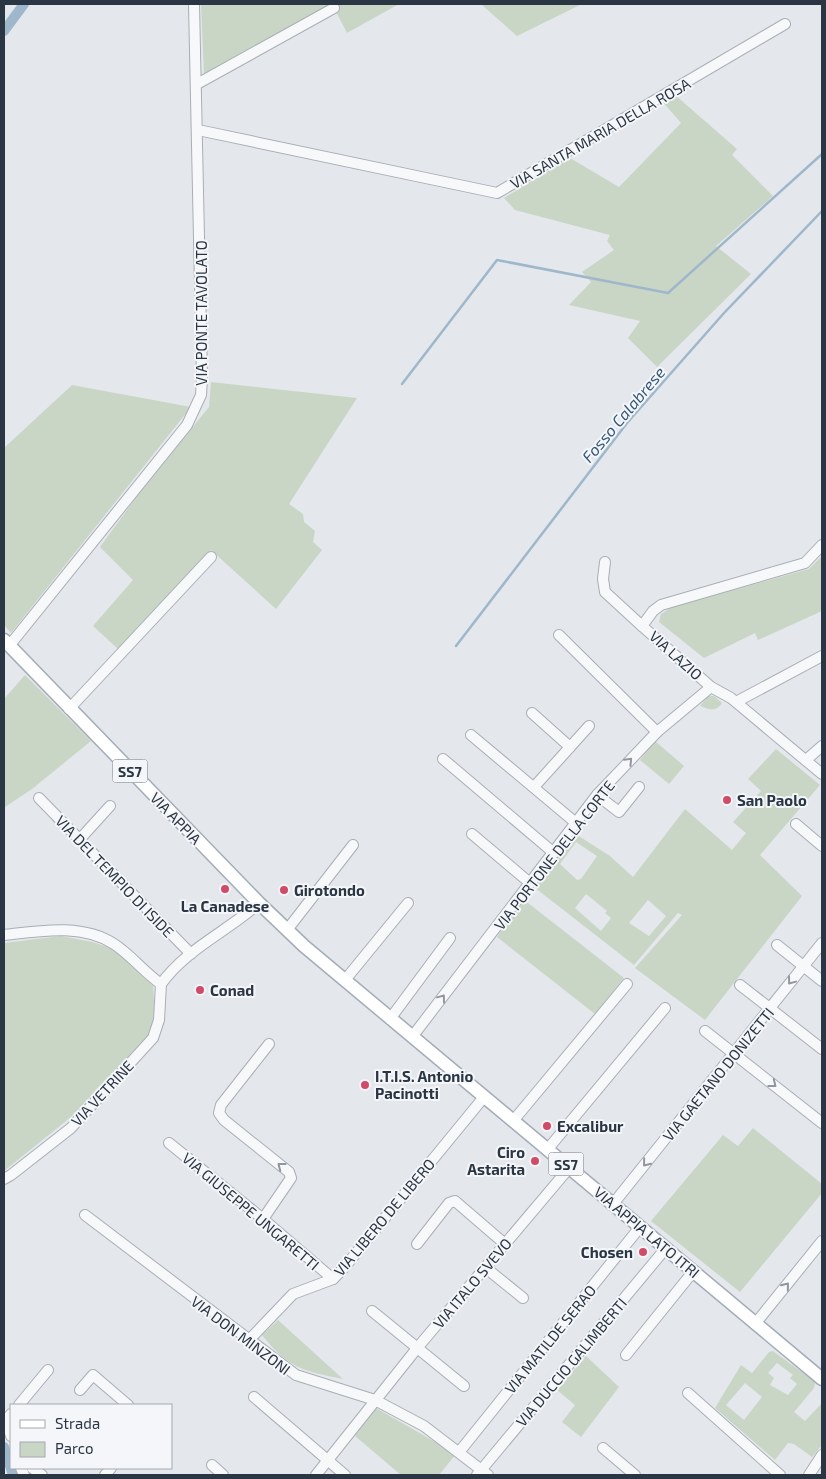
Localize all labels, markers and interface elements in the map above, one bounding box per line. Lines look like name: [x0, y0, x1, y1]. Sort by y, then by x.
street label: VIA SANTA MARIA DELLA ROSA: [507, 74, 694, 192]
street label: VIA PONTE TAVOLATO: [192, 240, 210, 386]
water label: Fosso Calabrese: [578, 362, 669, 466]
street label: VIA LAZIO: [646, 627, 706, 683]
one-way arrow: [624, 758, 633, 767]
road number: SS7: [112, 759, 148, 782]
street label: VIA PORTONE DELLA CORTE: [490, 777, 618, 933]
street label: VIA APPIA: [147, 788, 206, 848]
place label: San Paolo: [737, 791, 807, 809]
marker: San Paolo: [721, 794, 733, 806]
street label: VIA DEL TEMPIO DI ISIDE: [52, 811, 178, 941]
place label: Girotondo: [294, 881, 365, 899]
marker: La Canadese: [219, 883, 231, 895]
marker: Girotondo: [278, 884, 290, 896]
place label: La Canadese: [181, 897, 269, 915]
one-way arrow: [789, 975, 797, 984]
place label: Conad: [210, 981, 254, 999]
marker: Conad: [194, 984, 206, 996]
one-way arrow: [436, 995, 445, 1004]
street label: VIA GAETANO DONIZETTI: [659, 1004, 777, 1144]
street label: VIA VETRINE: [67, 1056, 137, 1130]
place label: I.T.I.S. Antonio Pacinotti: [375, 1067, 473, 1102]
marker: I.T.I.S. Antonio Pacinotti: [359, 1079, 371, 1091]
one-way arrow: [767, 1079, 776, 1087]
place label: Excalibur: [557, 1117, 624, 1135]
marker: Excalibur: [541, 1120, 553, 1132]
place label: Ciro Astarita: [467, 1143, 525, 1178]
street label: VIA GIUSEPPE UNGARETTI: [179, 1148, 323, 1274]
road number: SS7: [548, 1152, 584, 1176]
street label: VIA LIBERO DE LIBERO: [330, 1155, 438, 1279]
marker: Ciro Astarita: [529, 1155, 541, 1167]
one-way arrow: [643, 1157, 652, 1166]
one-way arrow: [278, 1163, 287, 1171]
street label: VIA APPIA LATO ITRI: [591, 1183, 703, 1281]
street label: VIA ITALO SVEVO: [429, 1234, 515, 1332]
place label: Chosen: [581, 1243, 633, 1261]
marker: Chosen: [637, 1246, 649, 1258]
street label: VIA MATILDE SERAO: [501, 1281, 599, 1397]
one-way arrow: [780, 1283, 788, 1292]
street label: VIA DON MINZONI: [188, 1292, 294, 1378]
street label: VIA DUCCIO GALIMBERTI: [512, 1294, 630, 1430]
legend: [10, 1404, 172, 1469]
text: Strada: [55, 1414, 100, 1432]
text: Parco: [55, 1439, 94, 1457]

